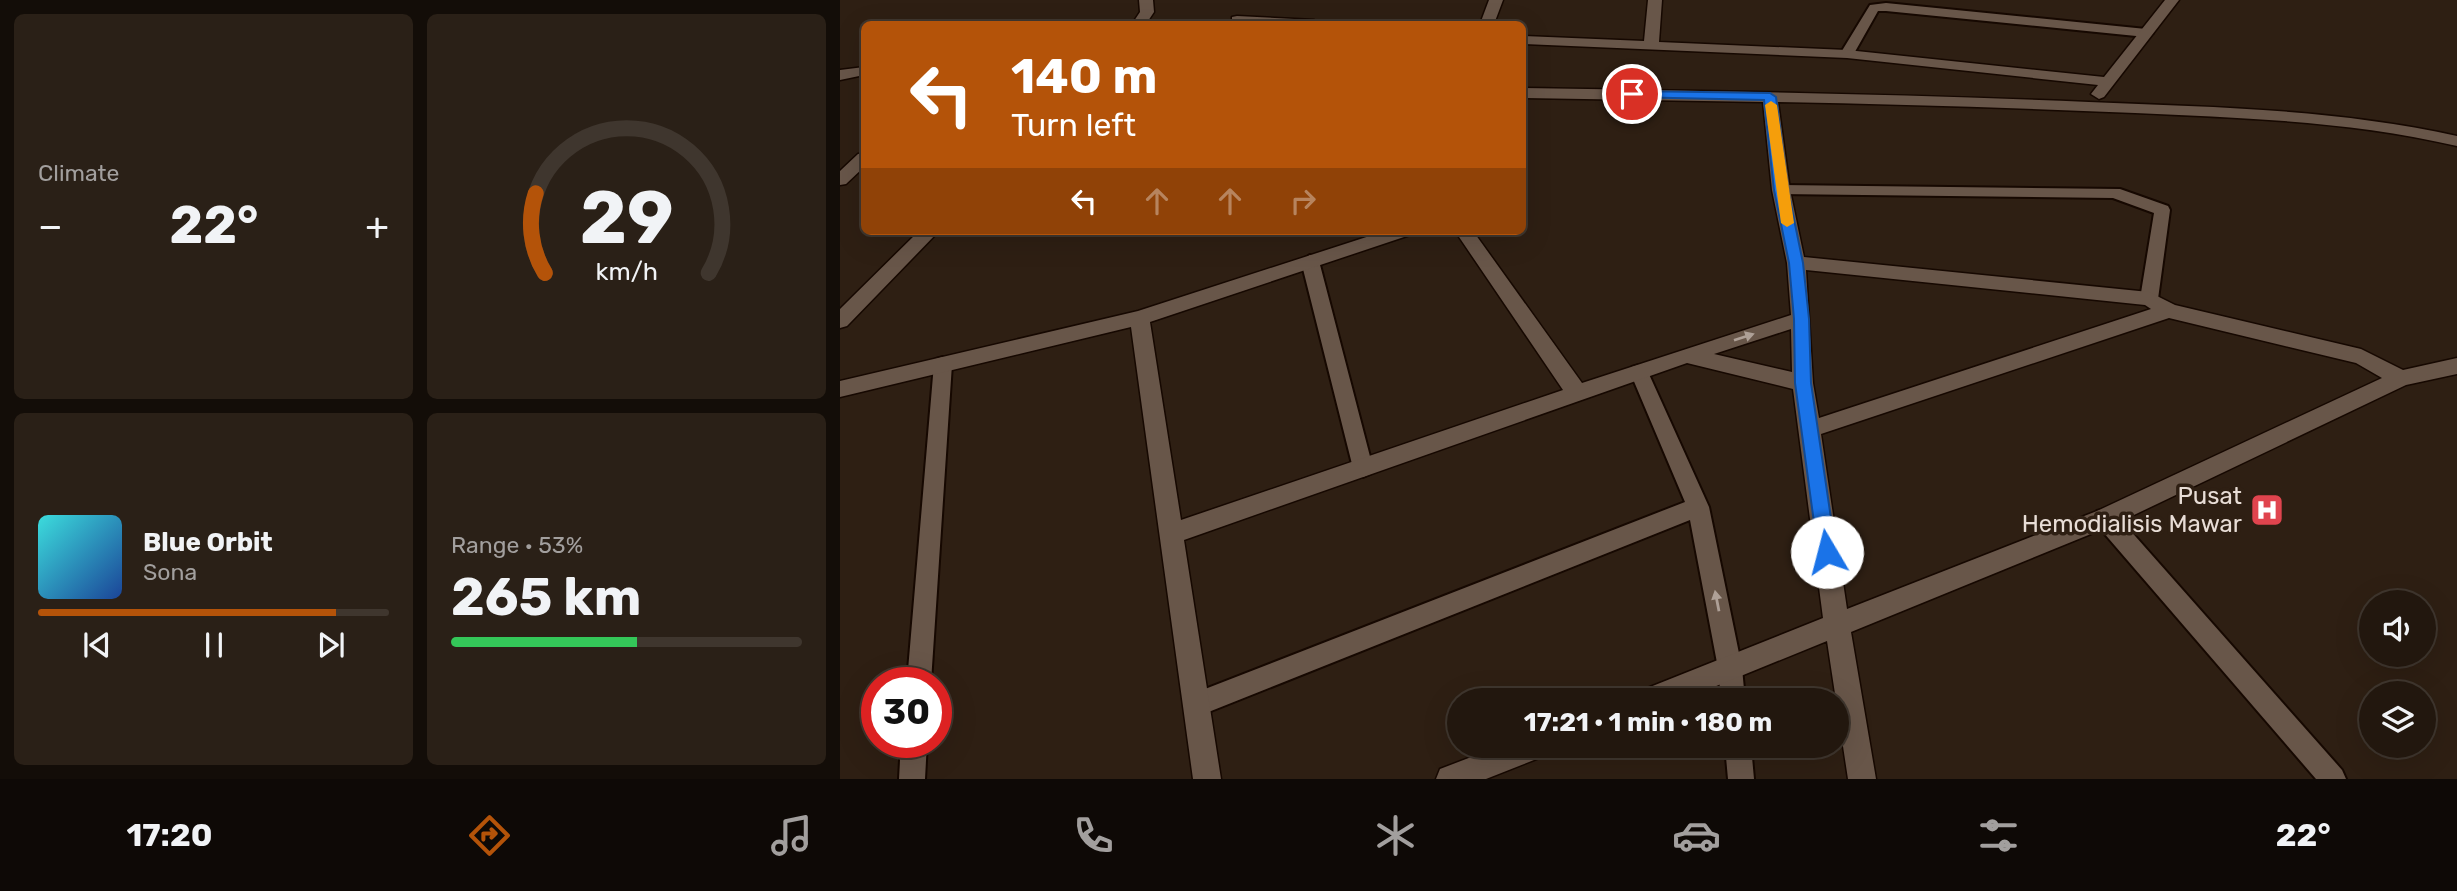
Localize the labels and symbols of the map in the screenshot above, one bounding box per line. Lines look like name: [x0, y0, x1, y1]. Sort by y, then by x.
pin: [1602, 64, 1662, 124]
one-way arrow: [1734, 331, 1755, 342]
place label: Pusat Hemodialisis Mawar: [2022, 482, 2242, 538]
hospital icon: Pusat Hemodialisis Mawar: [2248, 491, 2286, 529]
position arrow: [1790, 515, 1864, 589]
one-way arrow: [1711, 590, 1722, 612]
speed limit sign: 30: [861, 667, 952, 758]

